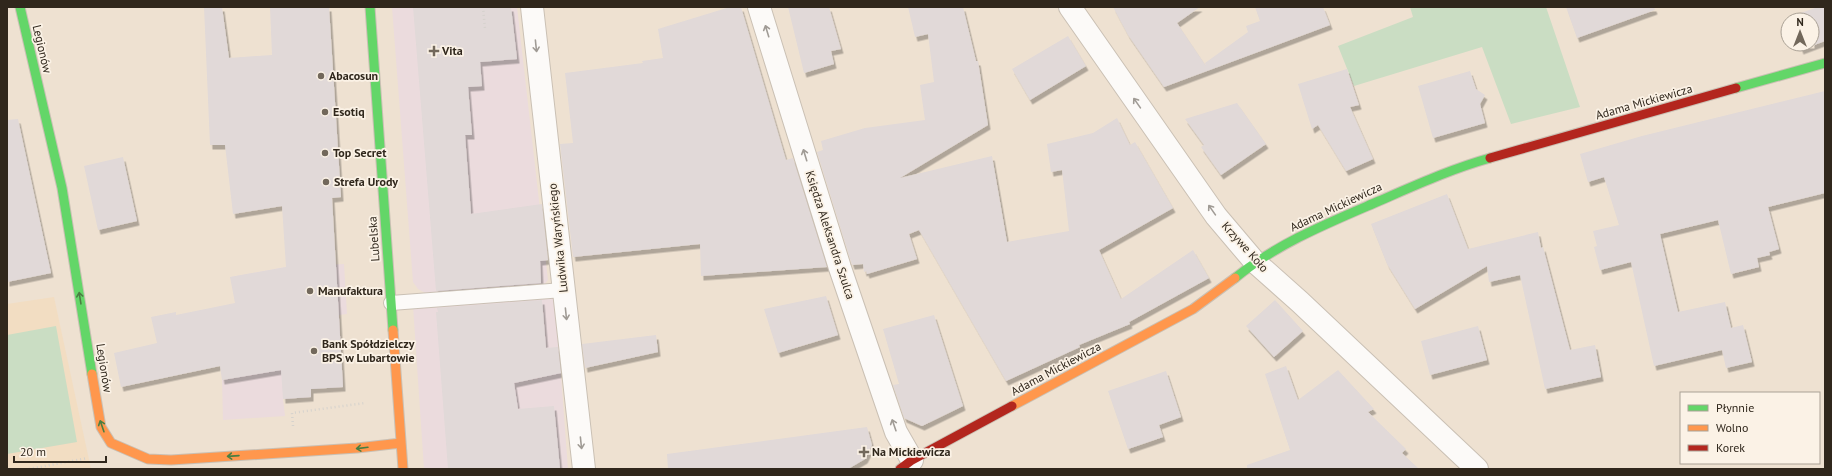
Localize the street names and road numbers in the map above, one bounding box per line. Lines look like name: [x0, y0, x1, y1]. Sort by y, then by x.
street label: Legionów: [30, 23, 55, 75]
street label: Adama Mickiewicza: [1594, 81, 1694, 123]
street label: Księdza Aleksandra Szulca: [803, 168, 858, 301]
street label: Adama Mickiewicza: [1287, 179, 1384, 234]
street label: Ludwika Waryńskiego: [544, 183, 571, 294]
street label: Lubelska: [364, 216, 383, 262]
street label: Krzywe Koło: [1219, 218, 1272, 275]
street label: Adama Mickiewicza: [1008, 338, 1103, 399]
street label: Legionów: [93, 342, 116, 394]

